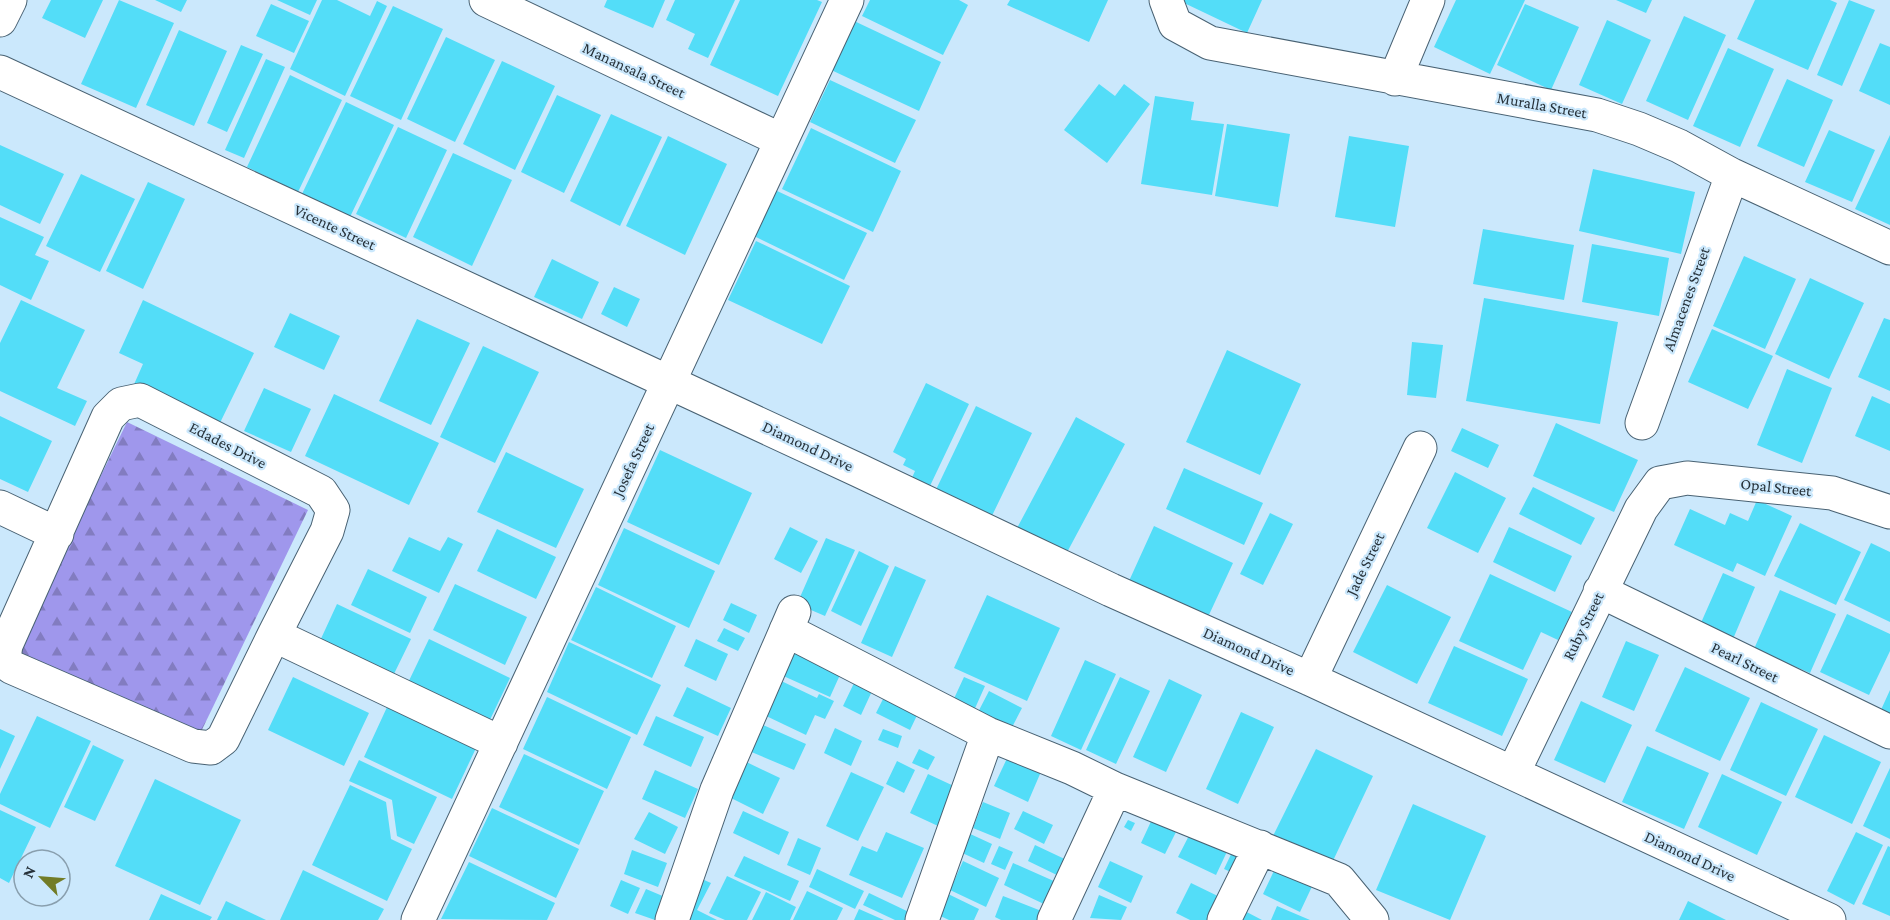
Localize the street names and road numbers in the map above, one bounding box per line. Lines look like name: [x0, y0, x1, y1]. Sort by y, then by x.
street label: Manansala Street: [580, 39, 689, 101]
street label: Muralla Street: [1496, 89, 1589, 121]
street label: Vicente Street: [292, 201, 379, 254]
street label: Almacenes Street: [1659, 244, 1713, 353]
street label: Edades Drive: [187, 418, 269, 472]
street label: Diamond Drive: [760, 418, 856, 474]
street label: Josefa Street: [608, 420, 659, 501]
street label: Opal Street: [1740, 475, 1813, 500]
street label: Jade Street: [1342, 529, 1389, 601]
street label: Ruby Street: [1559, 589, 1608, 663]
street label: Diamond Drive: [1201, 623, 1297, 679]
street label: Pearl Street: [1709, 638, 1782, 686]
street label: Diamond Drive: [1642, 828, 1738, 884]

